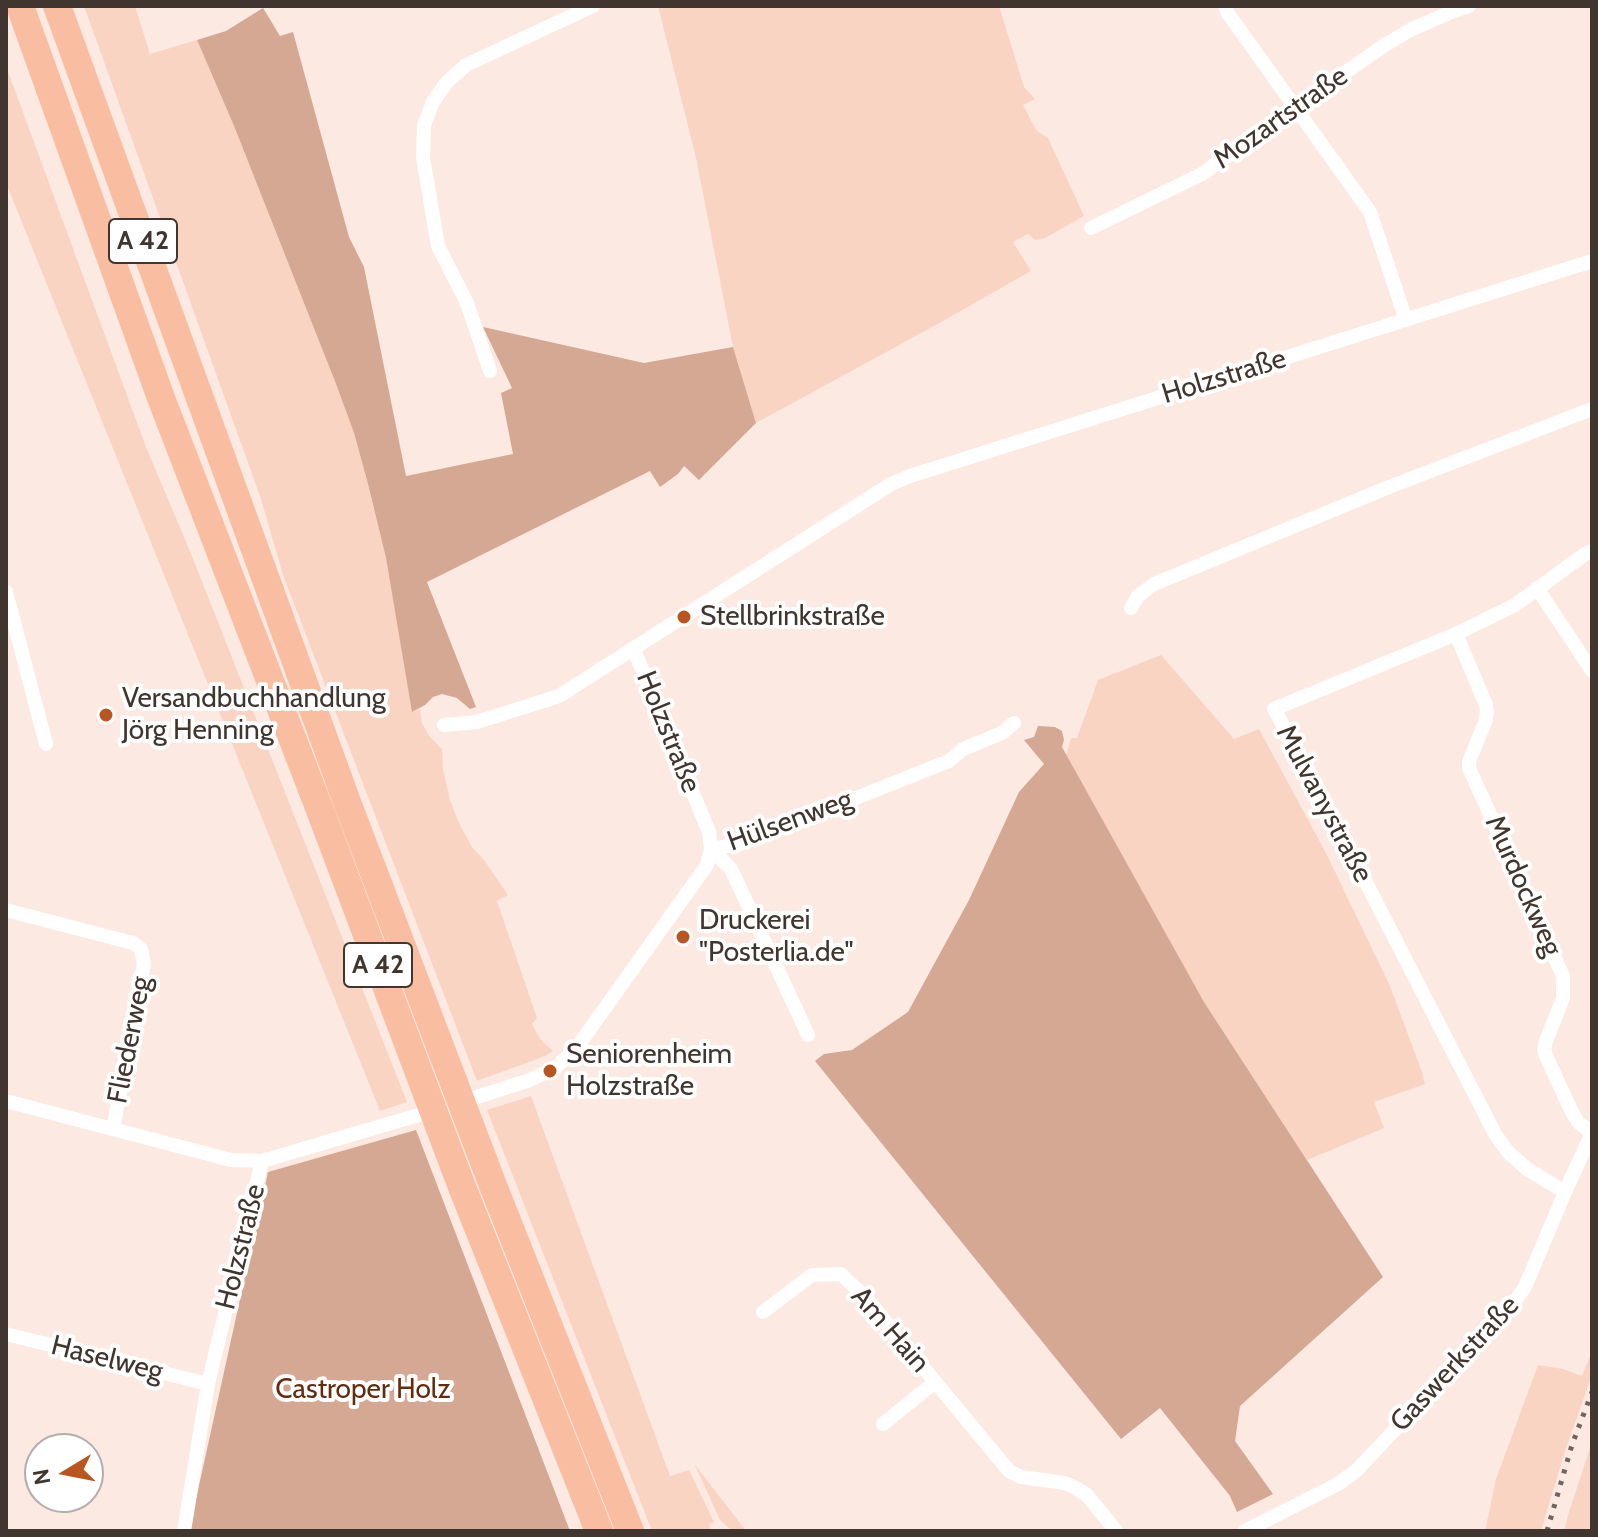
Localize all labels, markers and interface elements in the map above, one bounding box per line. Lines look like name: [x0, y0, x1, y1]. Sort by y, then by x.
street label: Mozartstraße: [1208, 60, 1354, 176]
road number: A 42: [109, 219, 177, 263]
street label: Holzstraße: [1158, 342, 1290, 412]
place label: Stellbrinkstraße: [700, 600, 885, 634]
marker: Stellbrinkstraße: [675, 608, 693, 626]
street label: Holzstraße: [628, 666, 708, 798]
place label: Versandbuchhandlung Jörg Henning: [122, 682, 386, 748]
marker: Versandbuchhandlung Jörg Henning: [97, 706, 115, 724]
street label: Mulvanystraße: [1268, 720, 1380, 888]
street label: Hülsenweg: [723, 783, 857, 859]
street label: Murdockweg: [1477, 811, 1569, 961]
place label: Druckerei "Posterlia.de": [699, 904, 853, 970]
marker: Druckerei "Posterlia.de": [674, 928, 692, 946]
road number: A 42: [344, 943, 412, 987]
street label: Fliederweg: [101, 974, 159, 1106]
place label: Seniorenheim Holzstraße: [566, 1038, 732, 1104]
marker: Seniorenheim Holzstraße: [541, 1062, 559, 1080]
street label: Holzstraße: [209, 1181, 273, 1313]
street label: Am Hain: [844, 1280, 936, 1380]
street label: Gaswerkstraße: [1384, 1289, 1526, 1439]
street label: Haselweg: [48, 1329, 166, 1389]
park label: Castroper Holz: [275, 1373, 451, 1407]
north arrow: [24, 1433, 104, 1513]
text: N: [27, 1467, 56, 1487]

